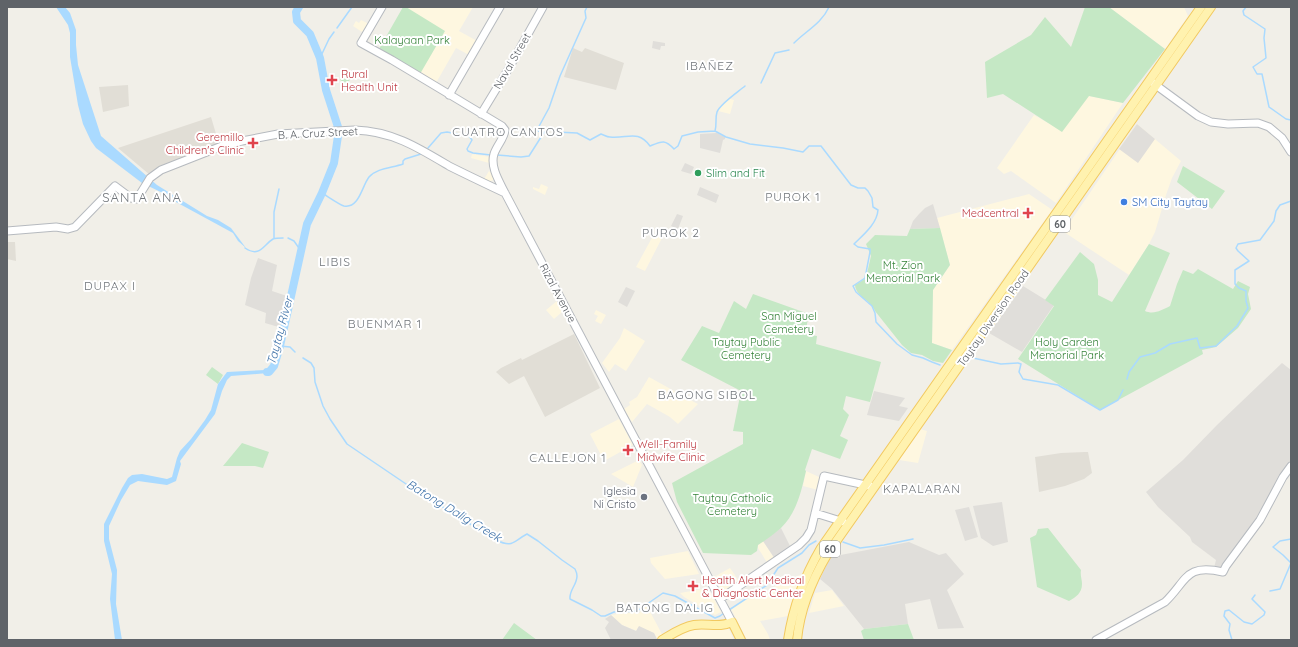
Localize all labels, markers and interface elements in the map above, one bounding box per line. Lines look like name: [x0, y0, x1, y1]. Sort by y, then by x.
street label: Naval Street: [490, 30, 534, 92]
park label: Kalayaan Park: [374, 33, 450, 47]
district label: IBAÑEZ: [686, 58, 734, 73]
place label: Rural Health Unit: [341, 67, 398, 94]
marker: Rural Health Unit: [326, 74, 338, 86]
street label: B. A. Cruz Street: [278, 124, 359, 142]
district label: CUATRO CANTOS: [452, 124, 564, 139]
place label: Geremillo Children's Clinic: [166, 130, 244, 157]
marker: Geremillo Children's Clinic: [247, 137, 259, 149]
place label: Slim and Fit: [706, 166, 765, 180]
marker: Slim and Fit: [693, 168, 703, 178]
district label: SANTA ANA: [102, 189, 182, 205]
district label: PUROK 1: [765, 189, 821, 204]
place label: SM City Taytay: [1132, 195, 1208, 209]
marker: SM City Taytay: [1119, 197, 1129, 207]
place label: Medcentral: [962, 206, 1019, 220]
marker: Medcentral: [1022, 207, 1034, 219]
road number: 60: [1050, 216, 1070, 232]
district label: PUROK 2: [642, 225, 700, 240]
district label: LIBIS: [319, 254, 351, 269]
park label: Mt. Zion Memorial Park: [866, 258, 940, 285]
street label: Rizal Avenue: [537, 261, 579, 325]
street label: Taytay Diversion Road: [954, 267, 1032, 369]
district label: DUPAX I: [84, 278, 136, 293]
water label: Taytay River: [263, 294, 296, 367]
park label: San Miguel Cemetery: [761, 309, 817, 336]
district label: BUENMAR 1: [348, 316, 422, 331]
park label: Taytay Public Cemetery: [712, 335, 780, 362]
park label: Holy Garden Memorial Park: [1030, 335, 1104, 362]
district label: BAGONG SIBOL: [658, 387, 756, 402]
place label: Well-Family Midwife Clinic: [637, 437, 705, 464]
marker: Well-Family Midwife Clinic: [622, 444, 634, 456]
district label: CALLEJON 1: [529, 450, 607, 465]
water label: Batong Dalig Creek: [404, 476, 506, 546]
district label: KAPALARAN: [883, 481, 961, 496]
place label: Iglesia Ni Cristo: [593, 484, 636, 511]
park label: Taytay Catholic Cemetery: [692, 491, 772, 518]
marker: Iglesia Ni Cristo: [639, 492, 649, 502]
road number: 60: [820, 541, 840, 557]
place label: Health Alert Medical & Diagnostic Center: [702, 573, 804, 600]
marker: Health Alert Medical & Diagnostic Center: [687, 580, 699, 592]
district label: BATONG DALIG: [616, 600, 714, 615]

